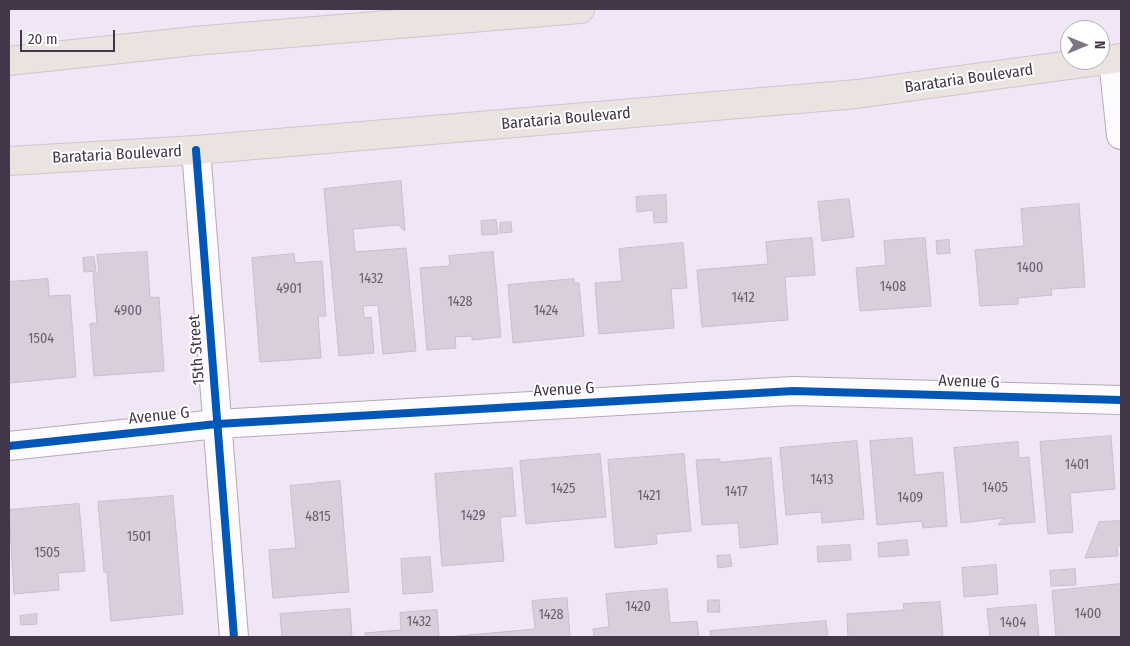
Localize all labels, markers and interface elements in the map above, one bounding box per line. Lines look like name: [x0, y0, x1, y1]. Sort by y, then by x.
scale bar: [22, 20, 118, 52]
north arrow: [1060, 20, 1110, 70]
text: 20 m: [28, 30, 58, 48]
text: N: [1091, 41, 1108, 49]
street label: Barataria Boulevard: [903, 60, 1035, 98]
street label: Barataria Boulevard: [501, 104, 631, 134]
street label: Barataria Boulevard: [52, 142, 182, 168]
house number: 1400: [1017, 260, 1043, 276]
house number: 1432: [359, 271, 383, 287]
house number: 1408: [880, 279, 906, 295]
house number: 4901: [276, 281, 302, 297]
house number: 1412: [731, 290, 755, 306]
house number: 1428: [447, 294, 473, 310]
house number: 4900: [114, 303, 142, 319]
house number: 1424: [534, 303, 558, 319]
street label: 15th Street: [185, 314, 209, 386]
house number: 1504: [28, 331, 54, 347]
street label: Avenue G: [938, 371, 1000, 393]
street label: Avenue G: [533, 379, 595, 401]
street label: Avenue G: [128, 403, 190, 429]
house number: 1401: [1065, 457, 1089, 473]
house number: 1413: [810, 472, 834, 488]
house number: 1405: [982, 480, 1008, 496]
house number: 1425: [551, 481, 575, 497]
house number: 1417: [725, 484, 747, 500]
house number: 1421: [637, 488, 661, 504]
house number: 1409: [897, 490, 923, 506]
house number: 1429: [461, 508, 485, 524]
house number: 4815: [305, 509, 331, 525]
house number: 1501: [127, 529, 151, 545]
house number: 1505: [34, 545, 60, 561]
house number: 1420: [625, 599, 651, 615]
house number: 1400: [1075, 606, 1101, 622]
house number: 1428: [538, 607, 564, 623]
house number: 1432: [407, 614, 431, 630]
house number: 1404: [1000, 615, 1026, 631]

